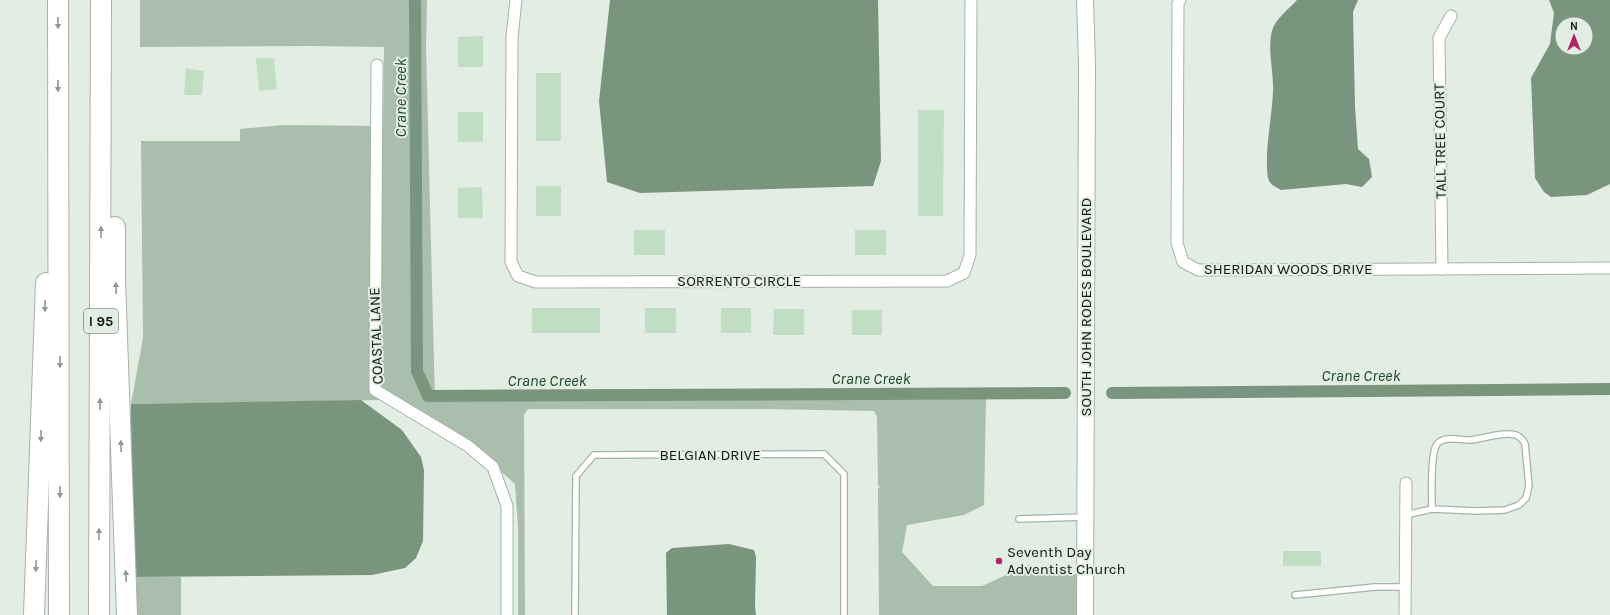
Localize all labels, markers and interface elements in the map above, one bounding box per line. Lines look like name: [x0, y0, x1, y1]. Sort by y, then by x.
north arrow: [1554, 16, 1594, 56]
one-way arrow: [55, 17, 61, 30]
text: N: [1570, 20, 1578, 33]
water label: Crane Creek: [391, 58, 410, 138]
one-way arrow: [55, 80, 61, 93]
street label: TALL TREE COURT: [1430, 83, 1450, 199]
street label: SOUTH JOHN RODES BOULEVARD: [1077, 198, 1095, 416]
one-way arrow: [98, 225, 104, 238]
street label: SHERIDAN WOODS DRIVE: [1204, 260, 1372, 278]
street label: SORRENTO CIRCLE: [677, 272, 801, 290]
one-way arrow: [112, 282, 119, 294]
street label: COASTAL LANE: [365, 287, 387, 385]
one-way arrow: [42, 300, 49, 312]
road number: I 95: [84, 309, 118, 333]
one-way arrow: [57, 356, 63, 369]
water label: Crane Creek: [1321, 366, 1401, 385]
water label: Crane Creek: [831, 369, 911, 388]
water label: Crane Creek: [507, 371, 587, 390]
one-way arrow: [97, 397, 103, 410]
one-way arrow: [37, 430, 44, 442]
one-way arrow: [118, 440, 125, 452]
street label: BELGIAN DRIVE: [659, 446, 761, 464]
one-way arrow: [57, 486, 63, 499]
one-way arrow: [96, 527, 102, 540]
place label: Seventh Day Adventist Church: [1007, 543, 1126, 578]
marker: Seventh Day Adventist Church: [994, 556, 1004, 566]
one-way arrow: [32, 560, 39, 572]
one-way arrow: [123, 569, 129, 582]

